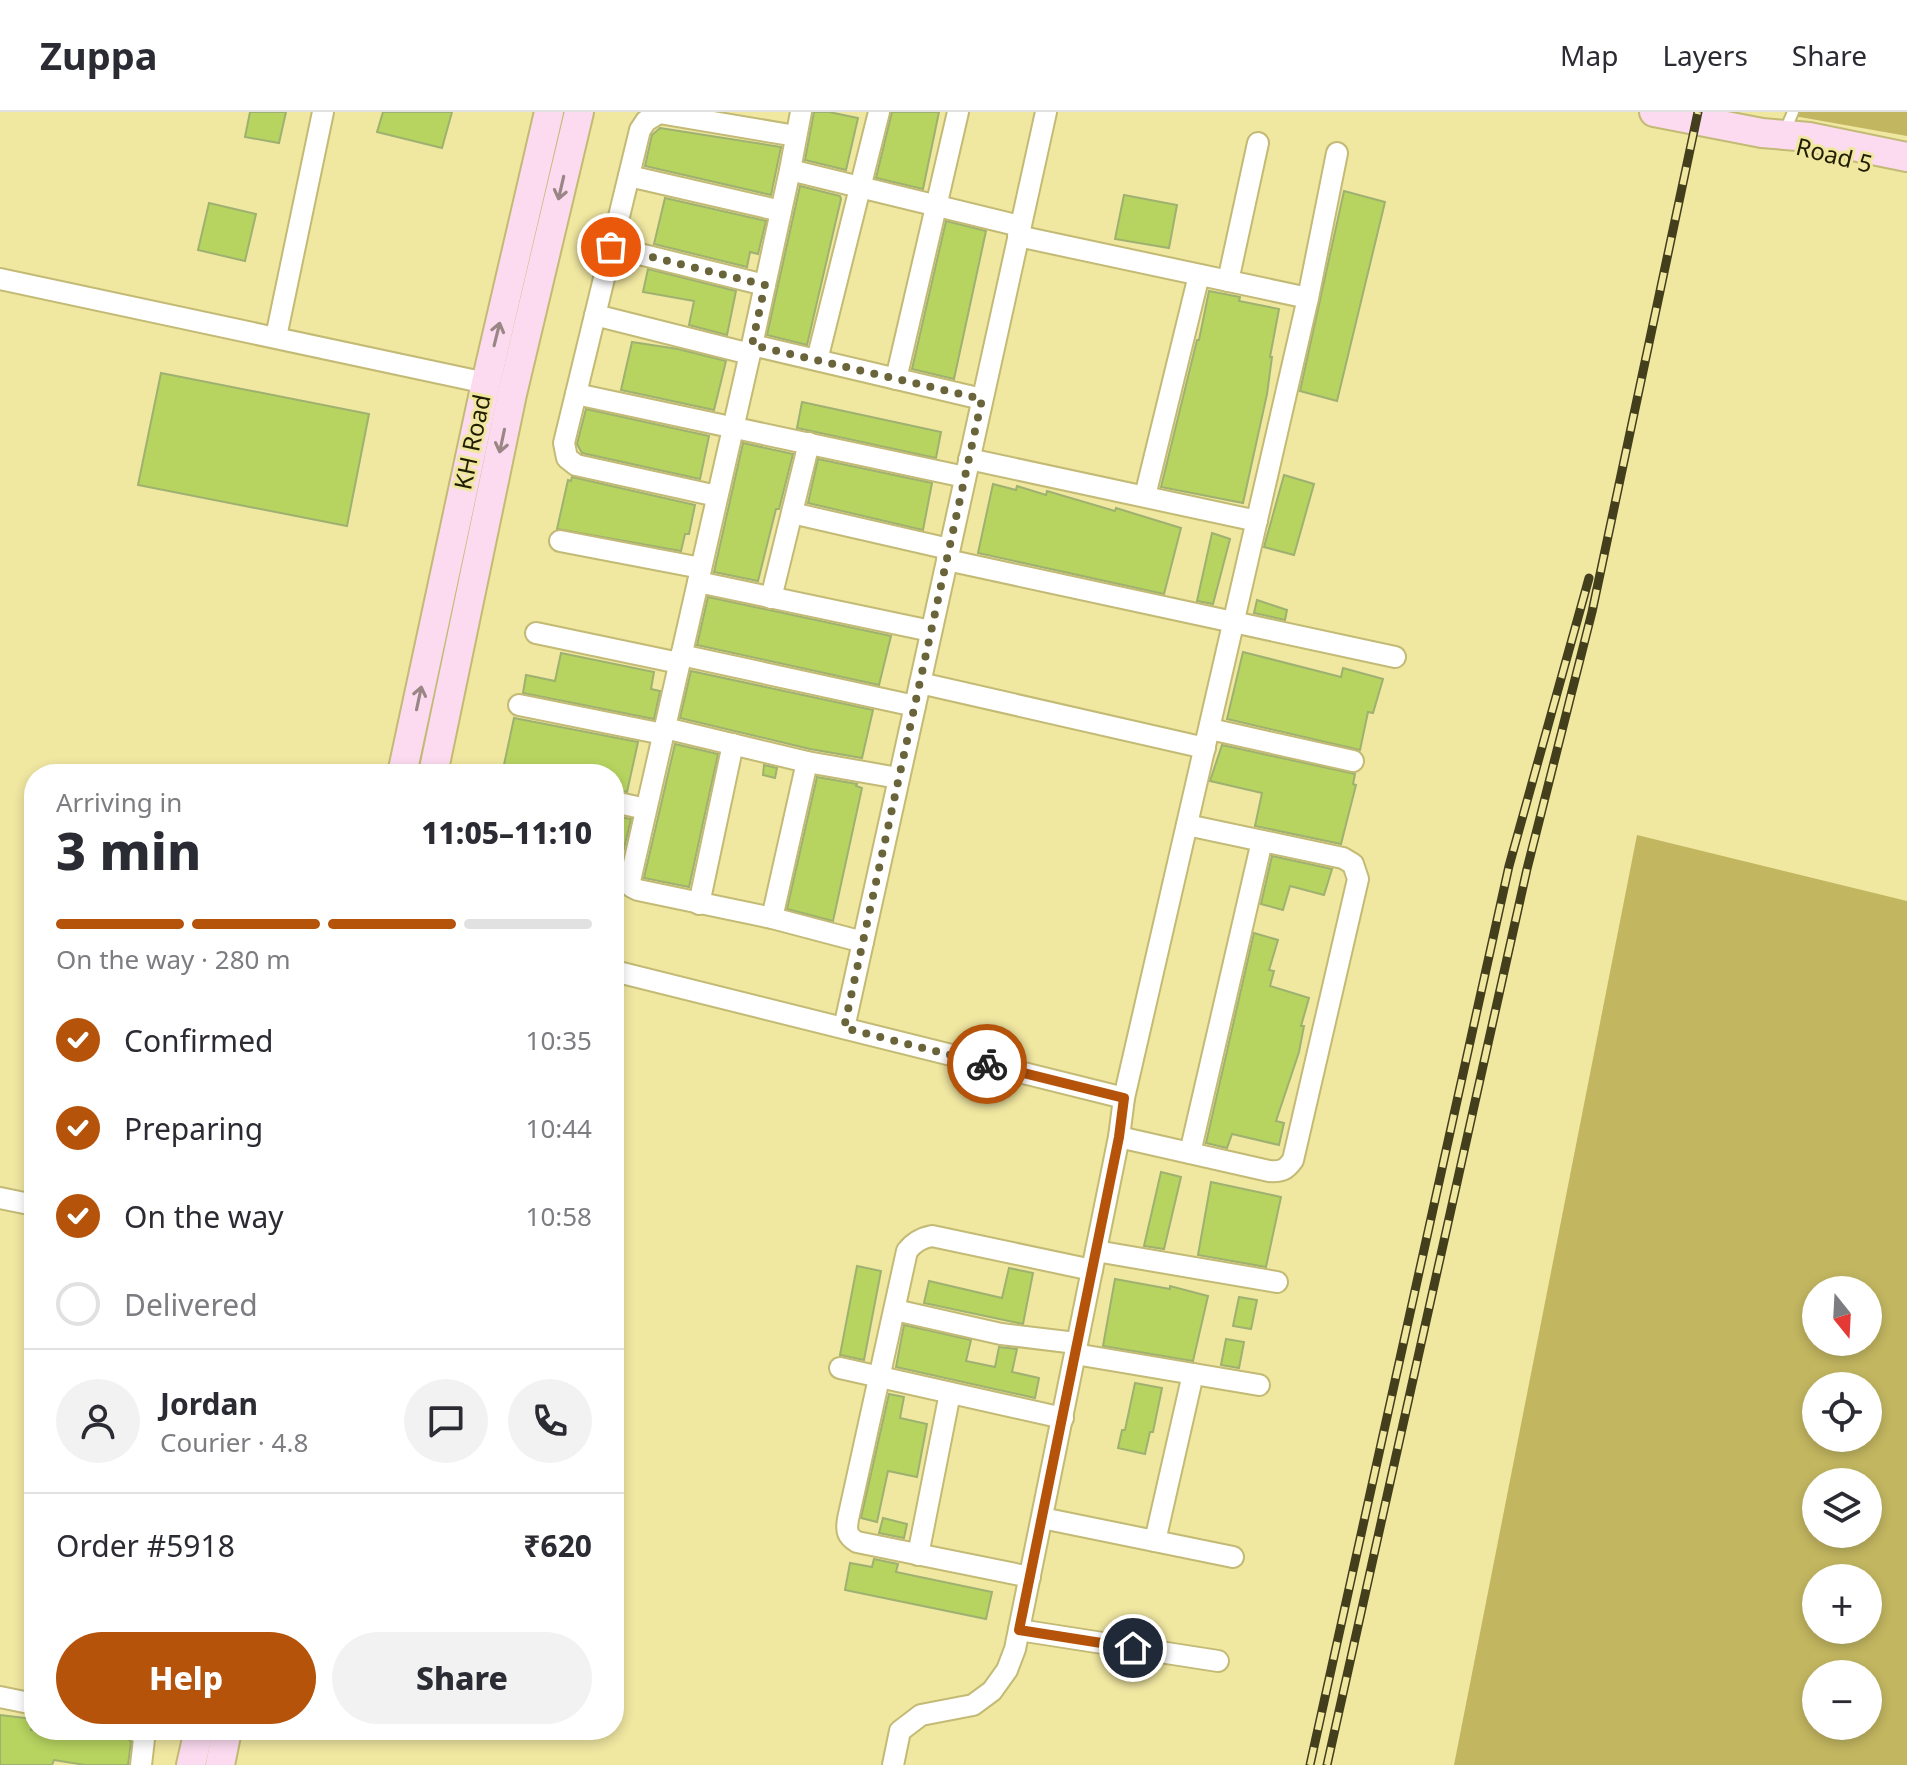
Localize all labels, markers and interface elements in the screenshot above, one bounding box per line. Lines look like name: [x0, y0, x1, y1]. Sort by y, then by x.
text: Zuppa: [40, 29, 158, 81]
text: Map: [1560, 36, 1618, 74]
text: Layers: [1662, 36, 1748, 74]
text: Share: [1792, 36, 1867, 74]
street label: Road 5: [1793, 129, 1876, 180]
one-way arrow: [553, 175, 568, 200]
pin: [577, 213, 645, 281]
icon: bag: [589, 225, 633, 269]
one-way arrow: [491, 322, 506, 348]
street label: KH Road: [445, 391, 498, 492]
one-way arrow: [494, 428, 509, 453]
one-way arrow: [412, 685, 427, 711]
text: Arriving in: [56, 784, 182, 820]
text: 11:05–11:10: [421, 812, 592, 853]
text: 3 min: [56, 814, 201, 885]
text: On the way · 280 m: [56, 941, 290, 977]
icon: check: [56, 1018, 100, 1062]
text: Confirmed: [124, 1020, 274, 1061]
text: 10:35: [526, 1022, 592, 1058]
courier: [947, 1024, 1027, 1104]
icon: bike: [965, 1042, 1009, 1086]
icon: check: [56, 1106, 100, 1150]
text: Preparing: [124, 1108, 263, 1149]
text: 10:44: [526, 1110, 592, 1146]
icon: check: [56, 1194, 100, 1238]
text: On the way: [124, 1196, 284, 1237]
text: 10:58: [526, 1198, 592, 1234]
north arrow: [1802, 1276, 1882, 1356]
map controls: [1802, 1276, 1882, 1740]
text: Delivered: [124, 1284, 258, 1325]
button: locate: [1802, 1372, 1882, 1452]
button: person: [56, 1379, 140, 1463]
button: chat: [404, 1379, 488, 1463]
button: phone: [508, 1379, 592, 1463]
text: Jordan: [160, 1383, 258, 1424]
text: Courier · 4.8: [160, 1424, 308, 1460]
button: layers: [1802, 1468, 1882, 1548]
text: Order #5918: [56, 1525, 235, 1566]
text: ₹620: [523, 1525, 592, 1566]
button: +: [1802, 1564, 1882, 1644]
pin: [1099, 1614, 1167, 1682]
icon: home: [1111, 1626, 1155, 1670]
button: Help: [56, 1632, 316, 1724]
button: Share: [332, 1632, 592, 1724]
button: −: [1802, 1660, 1882, 1740]

